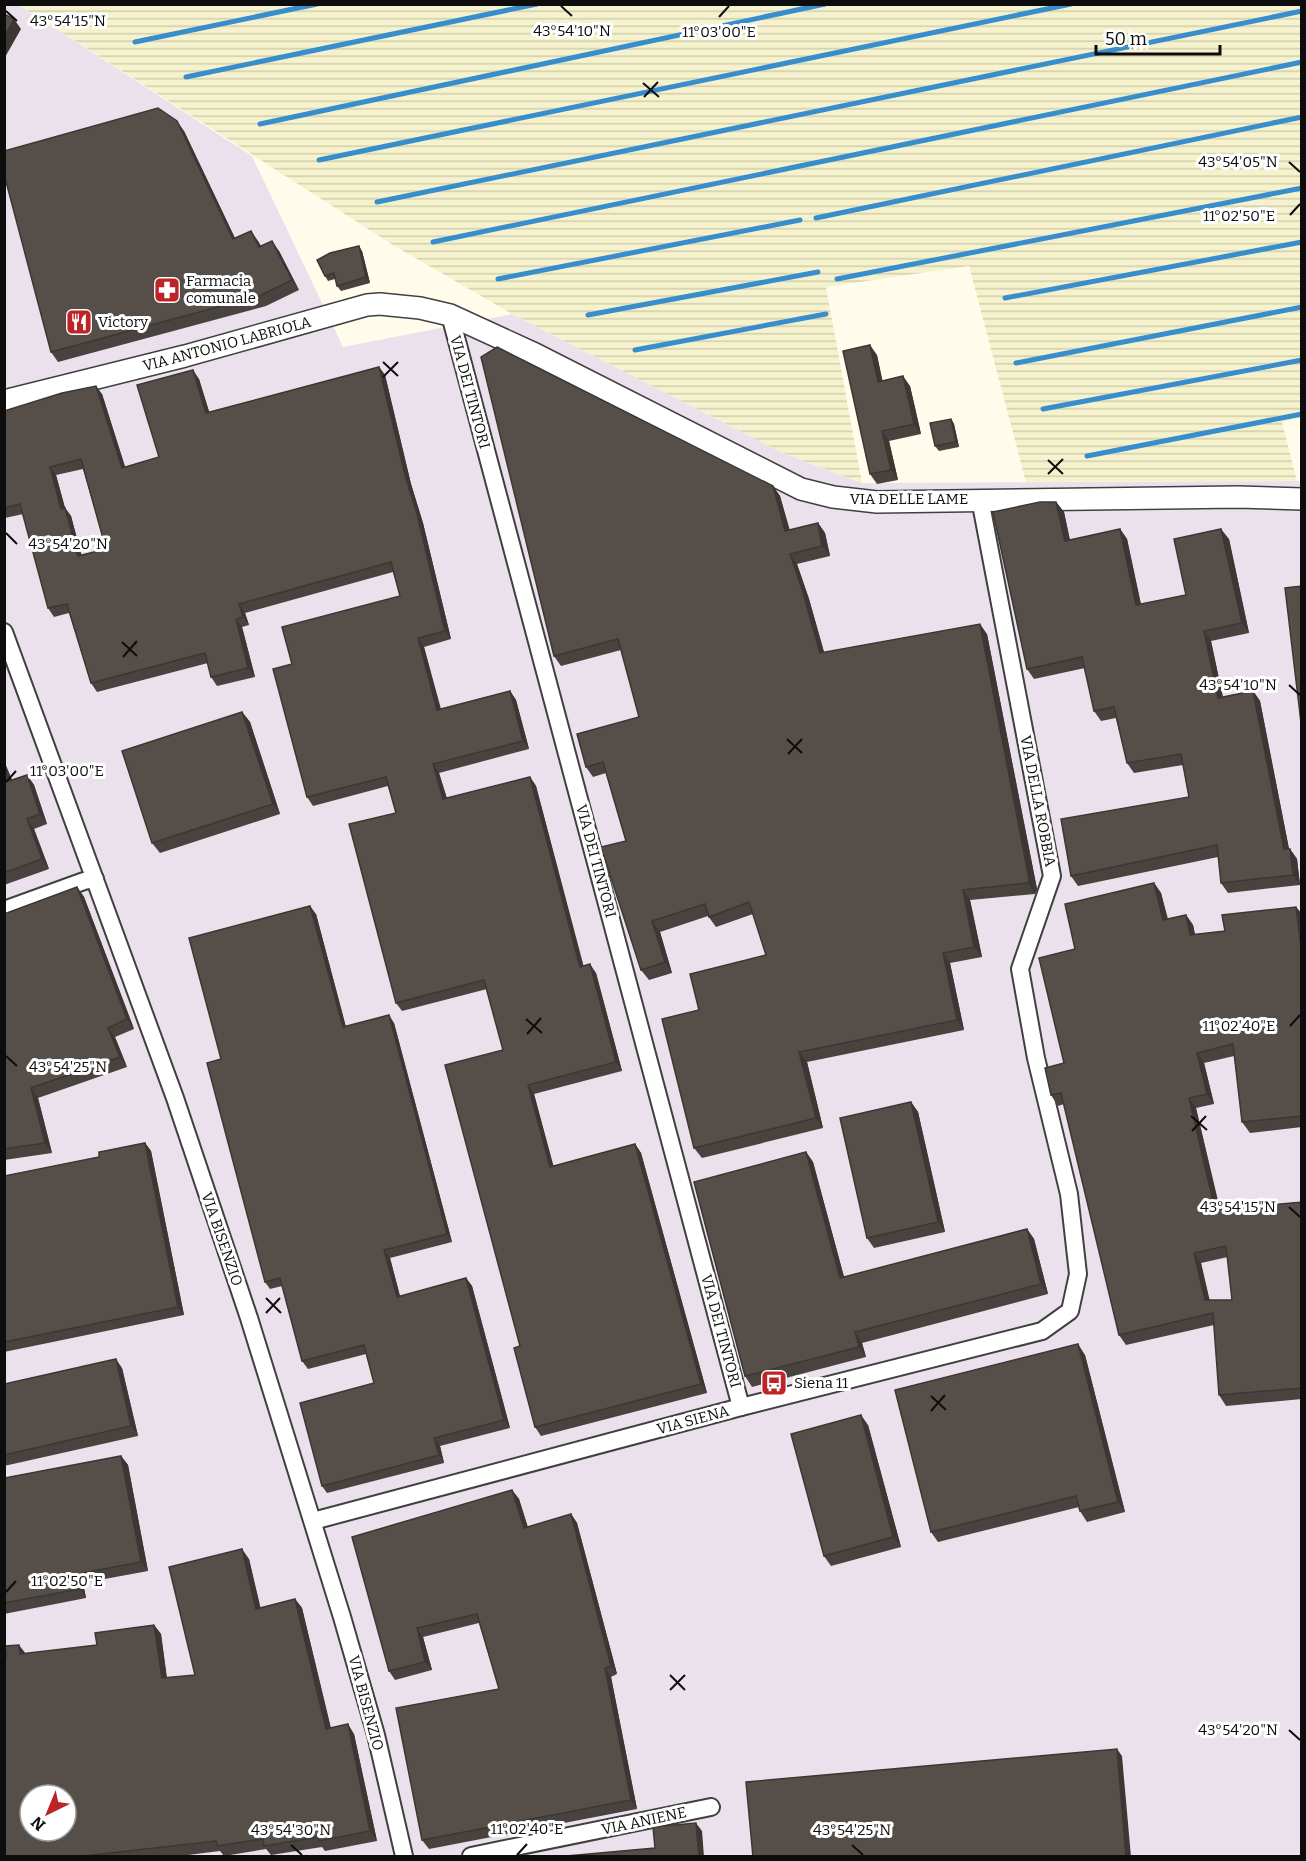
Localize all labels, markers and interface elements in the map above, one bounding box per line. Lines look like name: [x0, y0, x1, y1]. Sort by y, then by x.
text: 43°54'15"N: [30, 12, 106, 30]
scale bar: [1096, 18, 1220, 56]
text: 43°54'10"N: [533, 22, 611, 40]
text: 11°03'00"E: [682, 23, 756, 41]
text: 50 m: [1105, 28, 1147, 50]
text: 43°54'05"N: [1198, 153, 1278, 171]
text: 11°02'50"E: [1203, 207, 1275, 225]
place label: Farmacia comunale: [186, 272, 256, 307]
pharmacy icon: Farmacia comunale: [152, 275, 182, 305]
restaurant icon: Victory: [64, 307, 94, 337]
place label: Victory: [98, 313, 148, 331]
street label: VIA ANTONIO LABRIOLA: [141, 313, 314, 375]
street label: VIA DEI TINTORI: [446, 333, 494, 451]
street label: VIA DELLE LAME: [850, 490, 968, 508]
text: 43°54'20"N: [28, 535, 108, 553]
text: 43°54'10"N: [1199, 676, 1277, 694]
street label: VIA DELLA ROBBIA: [1016, 734, 1060, 869]
text: 11°03'00"E: [30, 762, 104, 780]
street label: VIA DEI TINTORI: [572, 802, 620, 920]
text: 11°02'40"E: [1203, 1017, 1275, 1035]
text: 43°54'25"N: [29, 1058, 107, 1076]
street label: VIA BISENZIO: [198, 1190, 246, 1288]
text: 43°54'15"N: [1200, 1198, 1276, 1216]
street label: VIA DEI TINTORI: [697, 1272, 745, 1390]
bus stop icon: Siena 11: [759, 1368, 789, 1398]
place label: Siena 11: [794, 1374, 848, 1392]
street label: VIA SIENA: [655, 1402, 731, 1438]
text: 11°02'50"E: [31, 1572, 103, 1590]
street label: VIA BISENZIO: [345, 1653, 387, 1753]
text: 43°54'20"N: [1198, 1721, 1278, 1739]
north arrow: [18, 1783, 78, 1843]
street label: VIA ANIENE: [600, 1803, 688, 1839]
text: N: [27, 1812, 49, 1835]
text: 11°02'40"E: [491, 1820, 563, 1838]
text: 43°54'30"N: [251, 1821, 331, 1839]
text: 43°54'25"N: [813, 1821, 891, 1839]

